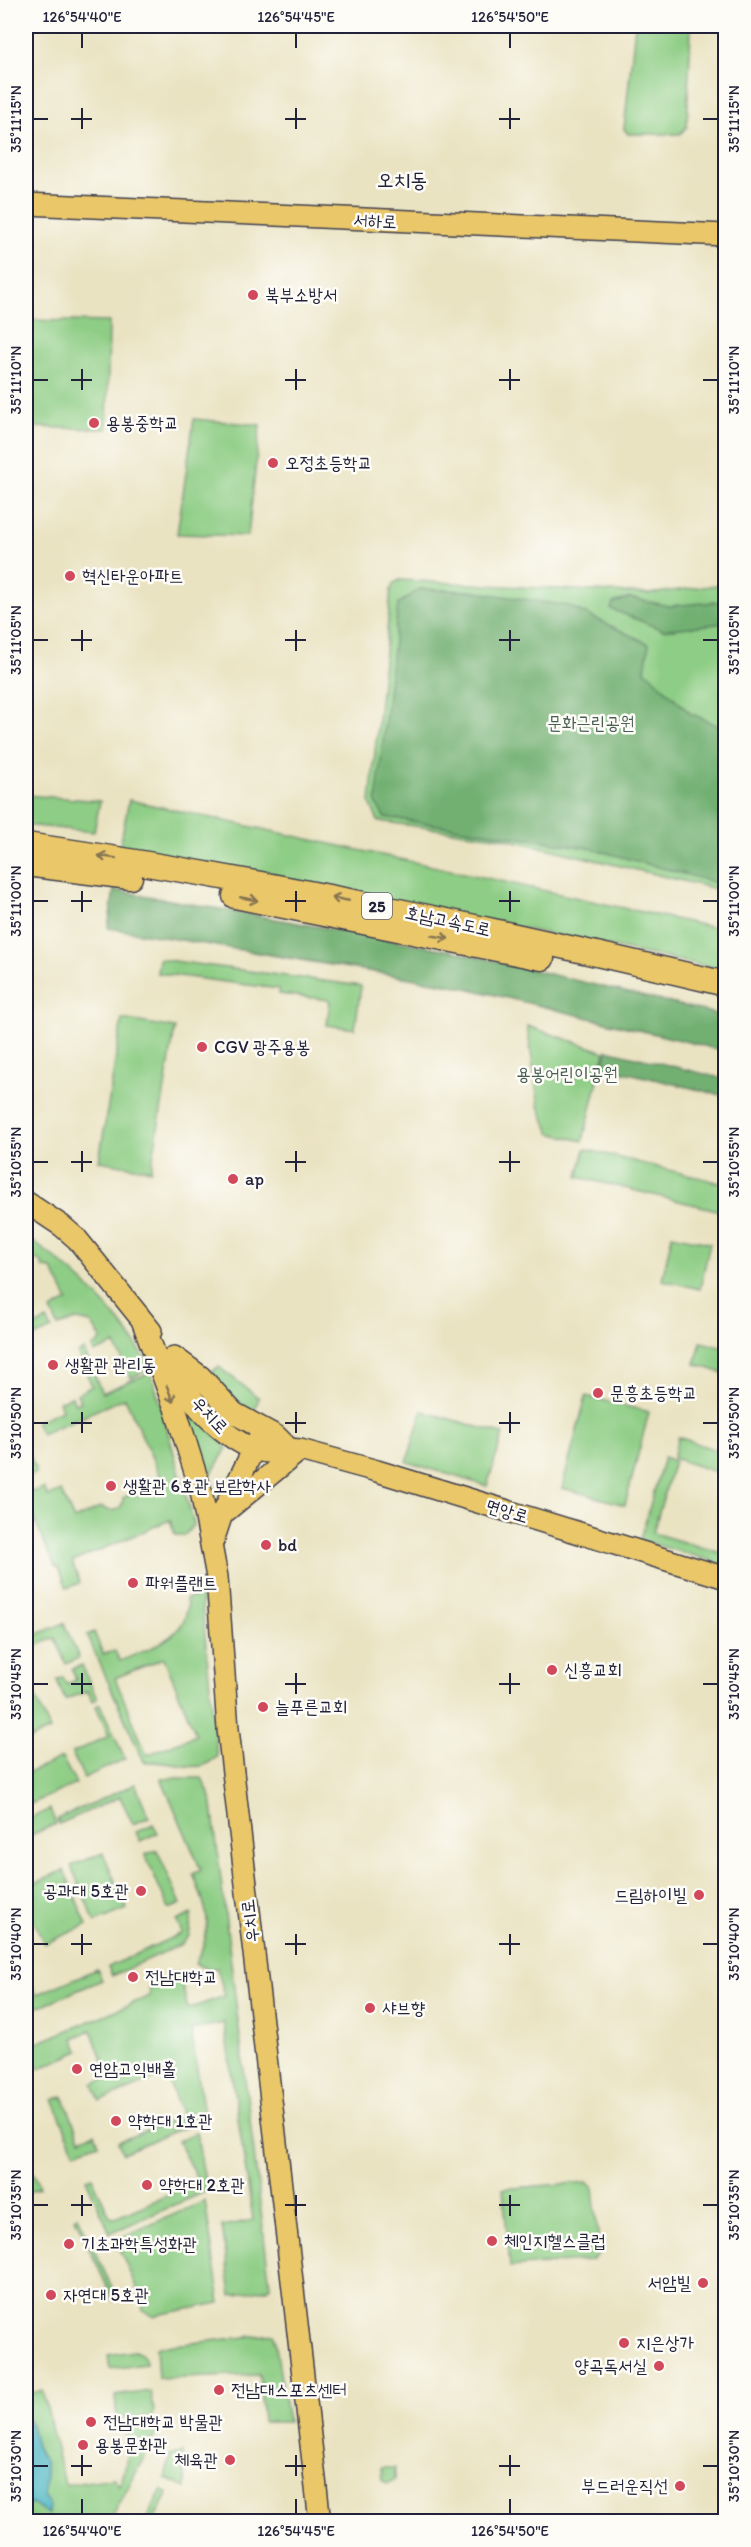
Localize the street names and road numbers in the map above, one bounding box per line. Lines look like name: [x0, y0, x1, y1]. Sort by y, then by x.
street label: 서하로: [353, 209, 397, 233]
road number: 25: [362, 893, 392, 919]
street label: 호남고속도로: [403, 901, 493, 941]
street label: 우치로: [187, 1392, 233, 1438]
street label: 면앙로: [483, 1494, 531, 1528]
street label: 우치로: [236, 1898, 264, 1944]

